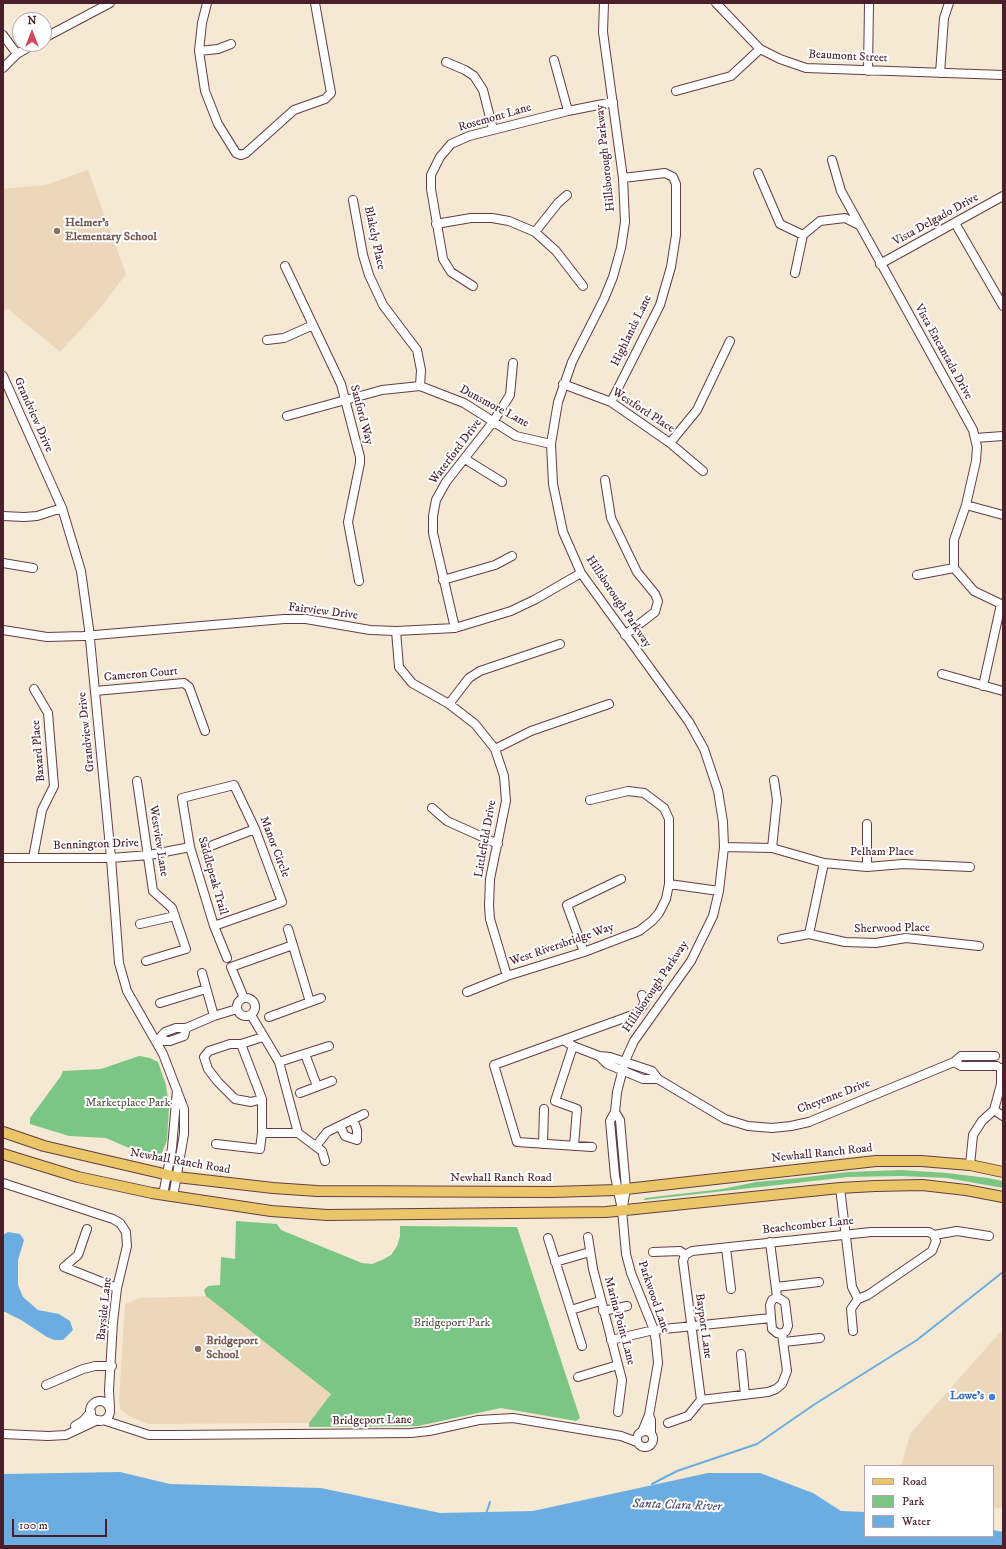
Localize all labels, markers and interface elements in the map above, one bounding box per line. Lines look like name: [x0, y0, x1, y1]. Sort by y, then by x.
north arrow: [12, 12, 52, 52]
text: N: [27, 14, 37, 28]
street label: Beaumont Street: [808, 48, 888, 66]
street label: Rosemont Lane: [457, 101, 533, 135]
street label: Hillsborough Parkway: [593, 104, 619, 212]
street label: Vista Delgado Drive: [891, 191, 981, 249]
street label: Blakely Place: [360, 205, 388, 271]
place label: Helmer's Elementary School: [65, 217, 157, 245]
marker: Helmer's Elementary School: [52, 226, 62, 236]
street label: Highlands Lane: [608, 293, 656, 369]
street label: Vista Encantada Drive: [911, 302, 975, 402]
street label: Grandview Drive: [10, 375, 56, 455]
street label: Dunsmore Lane: [457, 383, 531, 431]
street label: Sanford Way: [346, 384, 376, 446]
street label: Westford Place: [609, 385, 677, 437]
street label: Waterford Drive: [427, 417, 485, 487]
street label: Hillsborough Parkway: [582, 553, 654, 651]
street label: Fairview Drive: [287, 601, 359, 623]
street label: Cameron Court: [103, 665, 179, 685]
street label: Grandview Drive: [76, 691, 98, 773]
street label: Baxard Place: [29, 719, 49, 783]
street label: Littlefield Drive: [472, 799, 500, 879]
street label: Westview Lane: [145, 804, 171, 878]
street label: Manor Circle: [256, 814, 292, 880]
street label: Saddlepeak Trail: [194, 835, 230, 917]
street label: Bennington Drive: [53, 836, 139, 854]
street label: Pelham Place: [850, 846, 914, 860]
street label: West Riversbridge Way: [508, 920, 616, 970]
street label: Sherwood Place: [854, 921, 930, 937]
street label: Hillsborough Parkway: [620, 938, 692, 1036]
street label: Cheyenne Drive: [796, 1077, 872, 1117]
park label: Marketplace Park: [86, 1097, 170, 1111]
street label: Newhall Ranch Road: [771, 1142, 873, 1166]
street label: Newhall Ranch Road: [129, 1146, 231, 1178]
street label: Newhall Ranch Road: [450, 1172, 552, 1186]
street label: Beachcomber Lane: [762, 1214, 854, 1238]
street label: Parkwood Lane: [634, 1259, 672, 1335]
street label: Marina Point Lane: [600, 1275, 638, 1367]
street label: Bayside Lane: [94, 1276, 116, 1342]
street label: Bayport Lane: [691, 1292, 715, 1360]
park label: Bridgeport Park: [413, 1317, 491, 1331]
place label: Bridgeport School: [206, 1335, 258, 1363]
marker: Bridgeport School: [193, 1344, 203, 1354]
place label: Lowe's: [950, 1390, 984, 1404]
marker: Lowe's: [987, 1392, 997, 1402]
street label: Bridgeport Lane: [332, 1413, 412, 1429]
legend: [864, 1465, 994, 1537]
text: Road: [902, 1474, 927, 1489]
text: Park: [902, 1494, 924, 1509]
water label: Santa Clara River: [632, 1497, 722, 1515]
scale bar: [14, 1511, 109, 1537]
text: Water: [902, 1514, 931, 1529]
text: 100 m: [19, 1518, 48, 1533]

